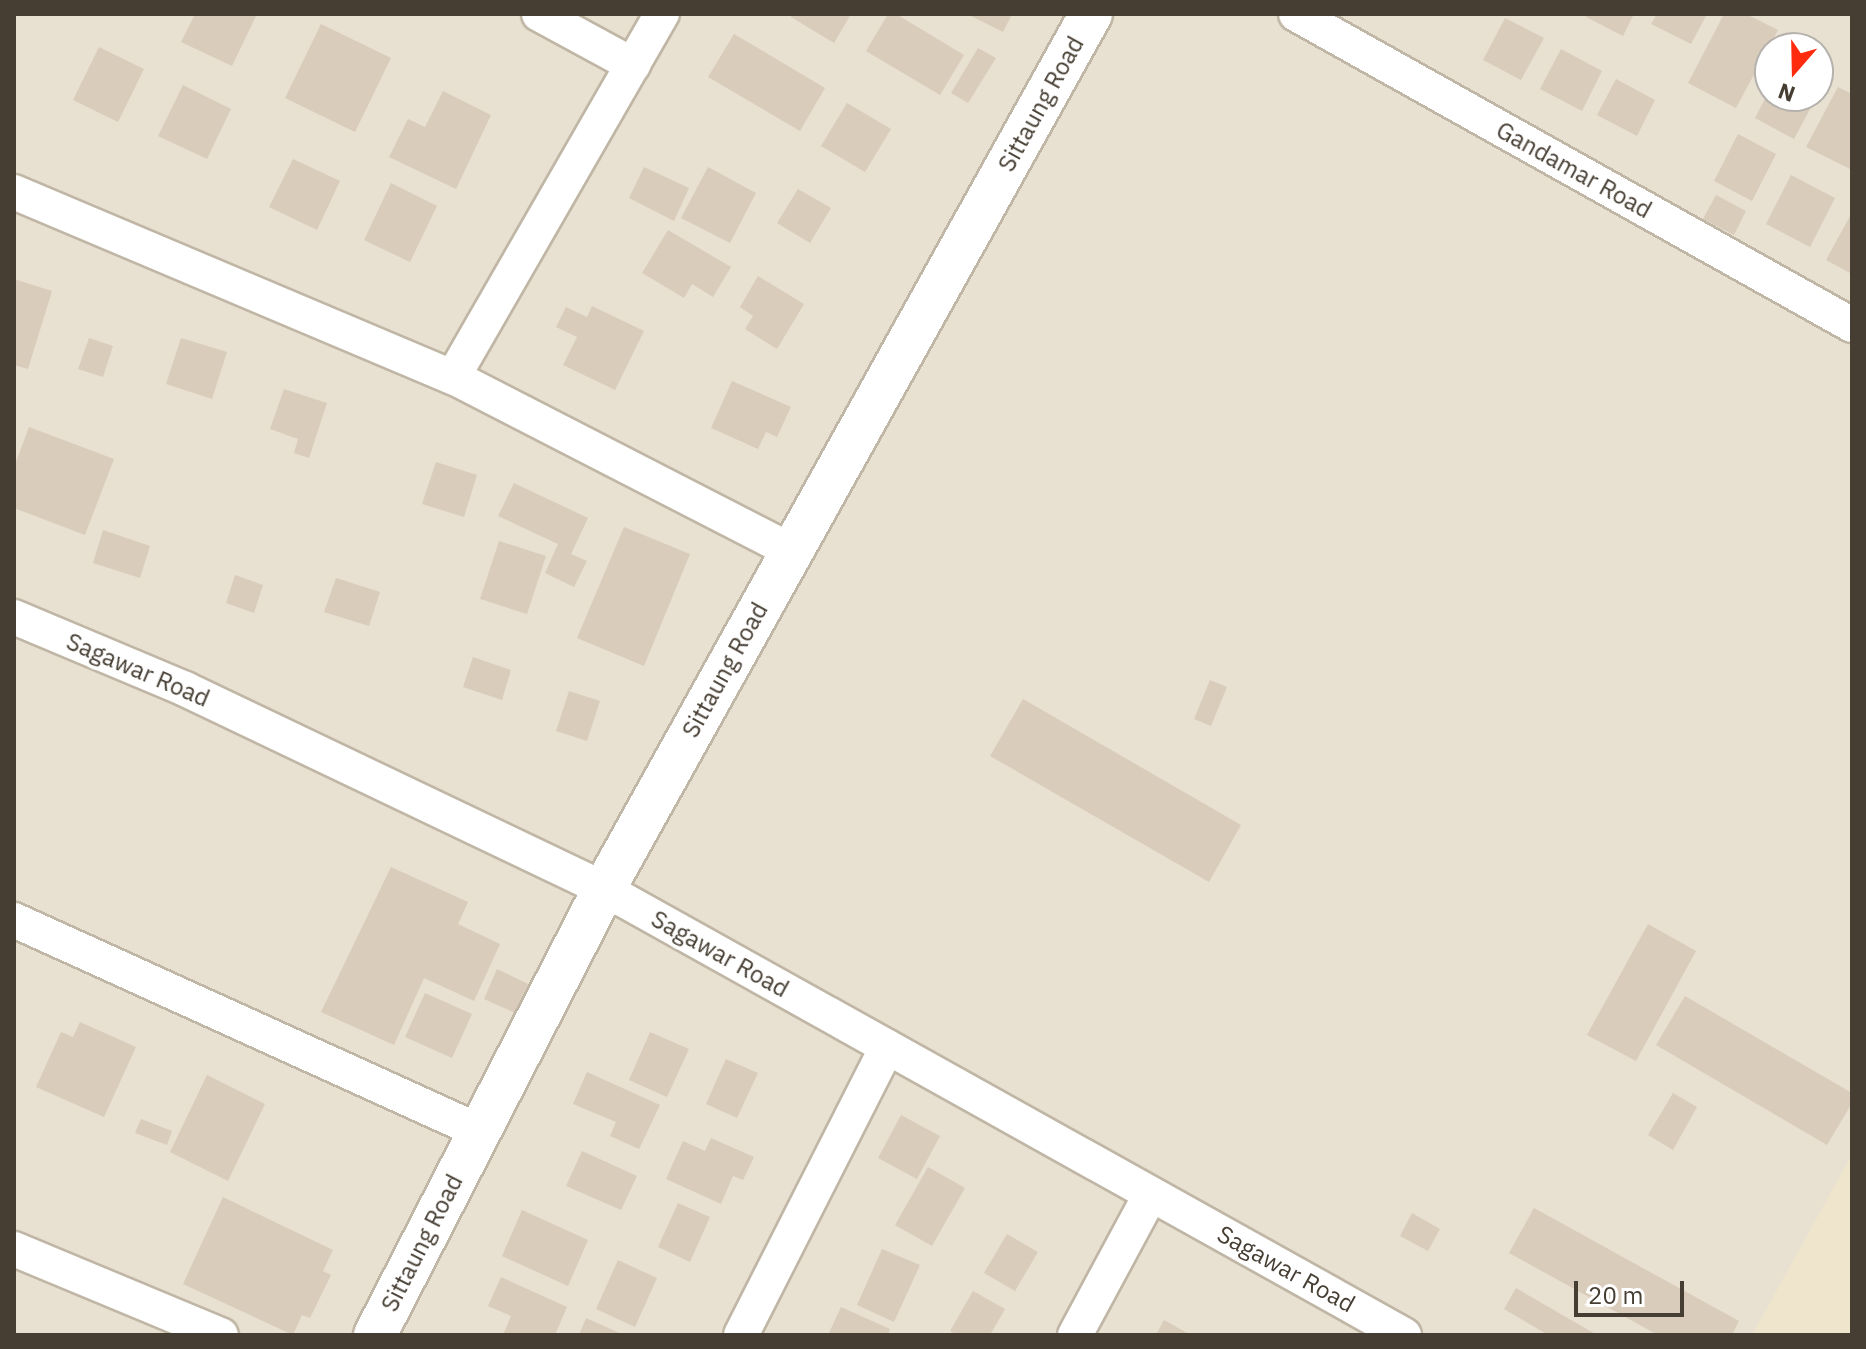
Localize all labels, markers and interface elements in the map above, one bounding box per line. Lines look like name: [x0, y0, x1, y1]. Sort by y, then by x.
street label: Sittaung Road: [992, 31, 1090, 177]
north arrow: [1754, 32, 1834, 112]
text: N: [1774, 77, 1799, 109]
street label: Gandamar Road: [1491, 115, 1657, 225]
street label: Sittaung Road: [676, 597, 774, 743]
street label: Sagawar Road: [62, 627, 214, 713]
street label: Sagawar Road: [646, 904, 794, 1004]
street label: Sittaung Road: [375, 1170, 469, 1316]
street label: Sagawar Road: [1212, 1219, 1360, 1319]
scale bar: [1578, 1265, 1688, 1315]
text: 20 m: [1588, 1279, 1643, 1311]

